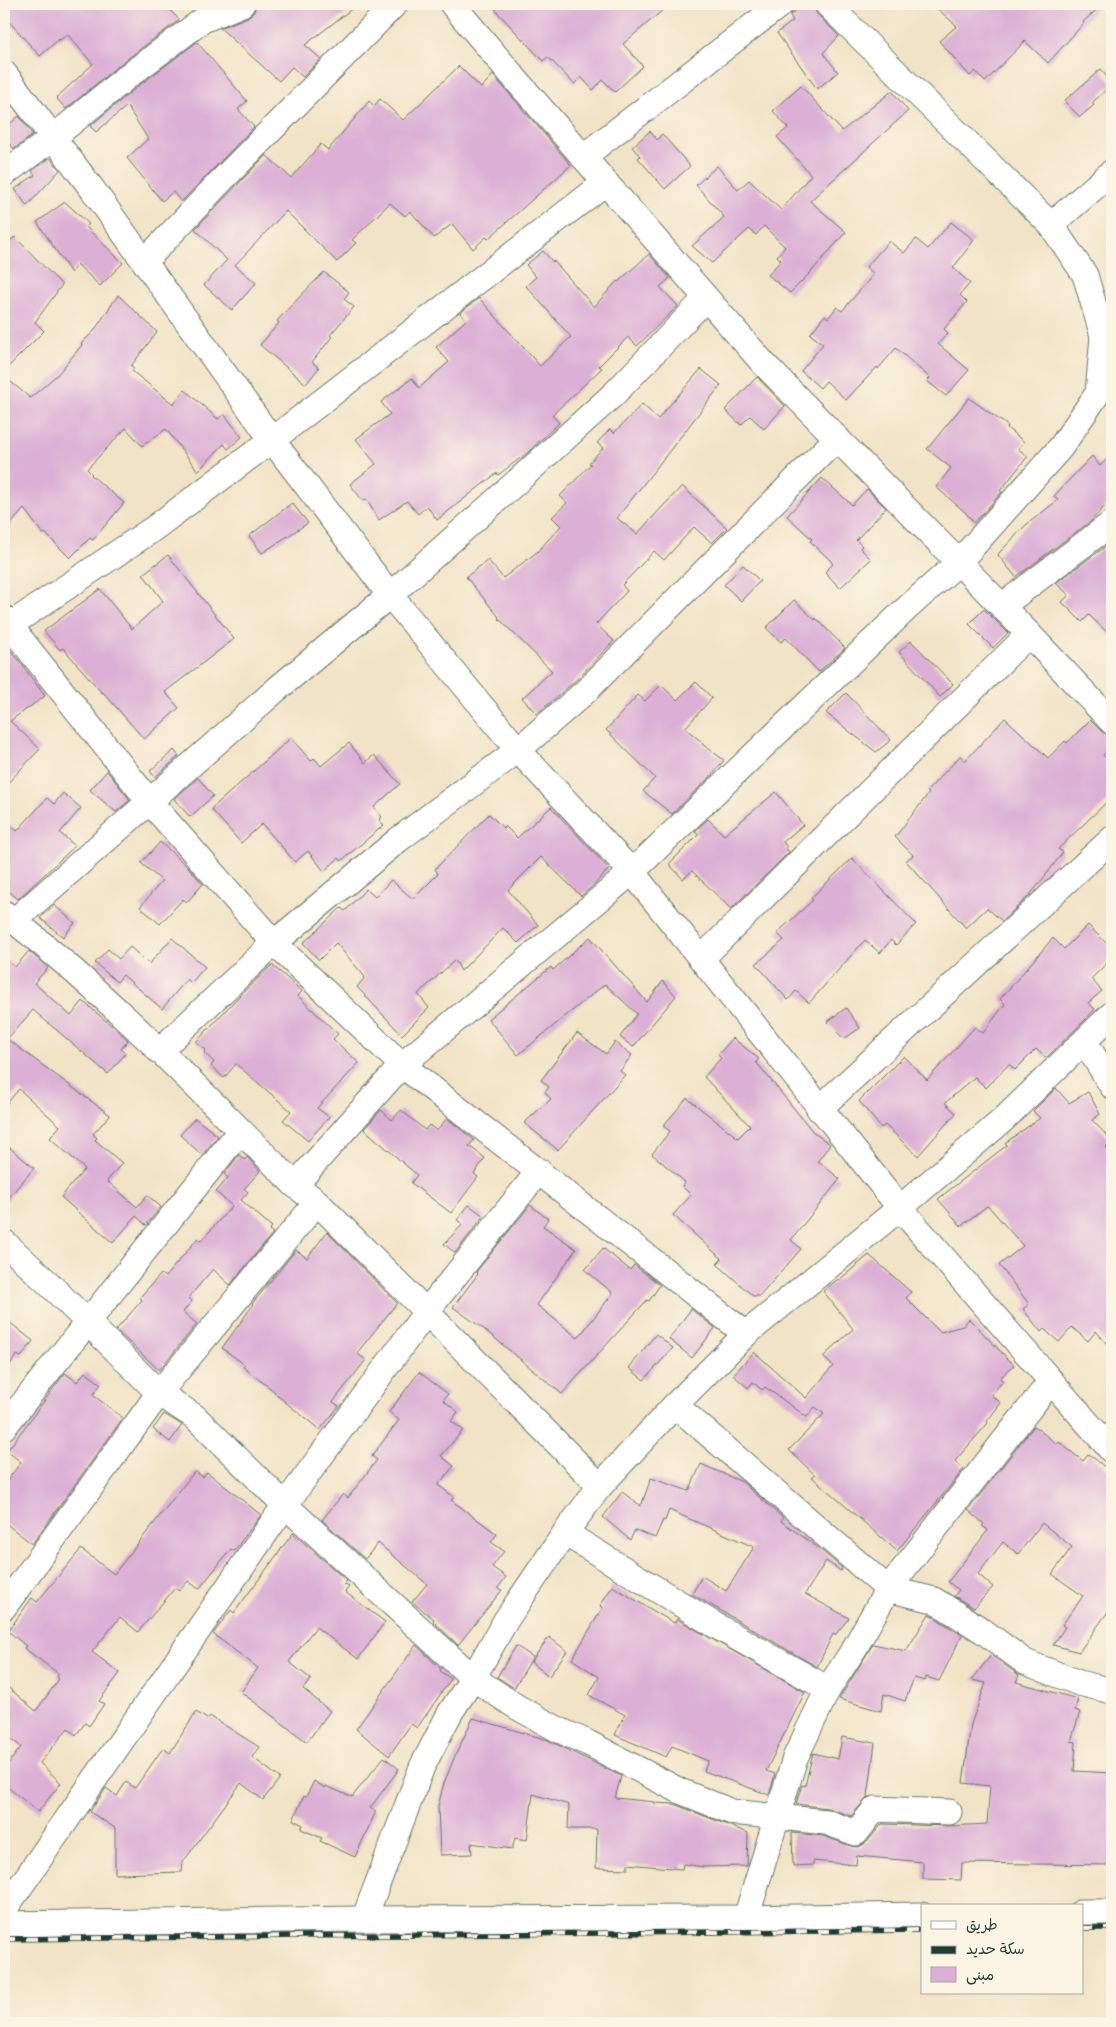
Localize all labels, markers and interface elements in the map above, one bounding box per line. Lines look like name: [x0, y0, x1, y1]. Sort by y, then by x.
legend: [921, 1904, 1084, 1994]
text: طريق: [966, 1915, 998, 1937]
text: سكة حديد: [966, 1939, 1025, 1961]
text: مبنى: [966, 1965, 994, 1987]

